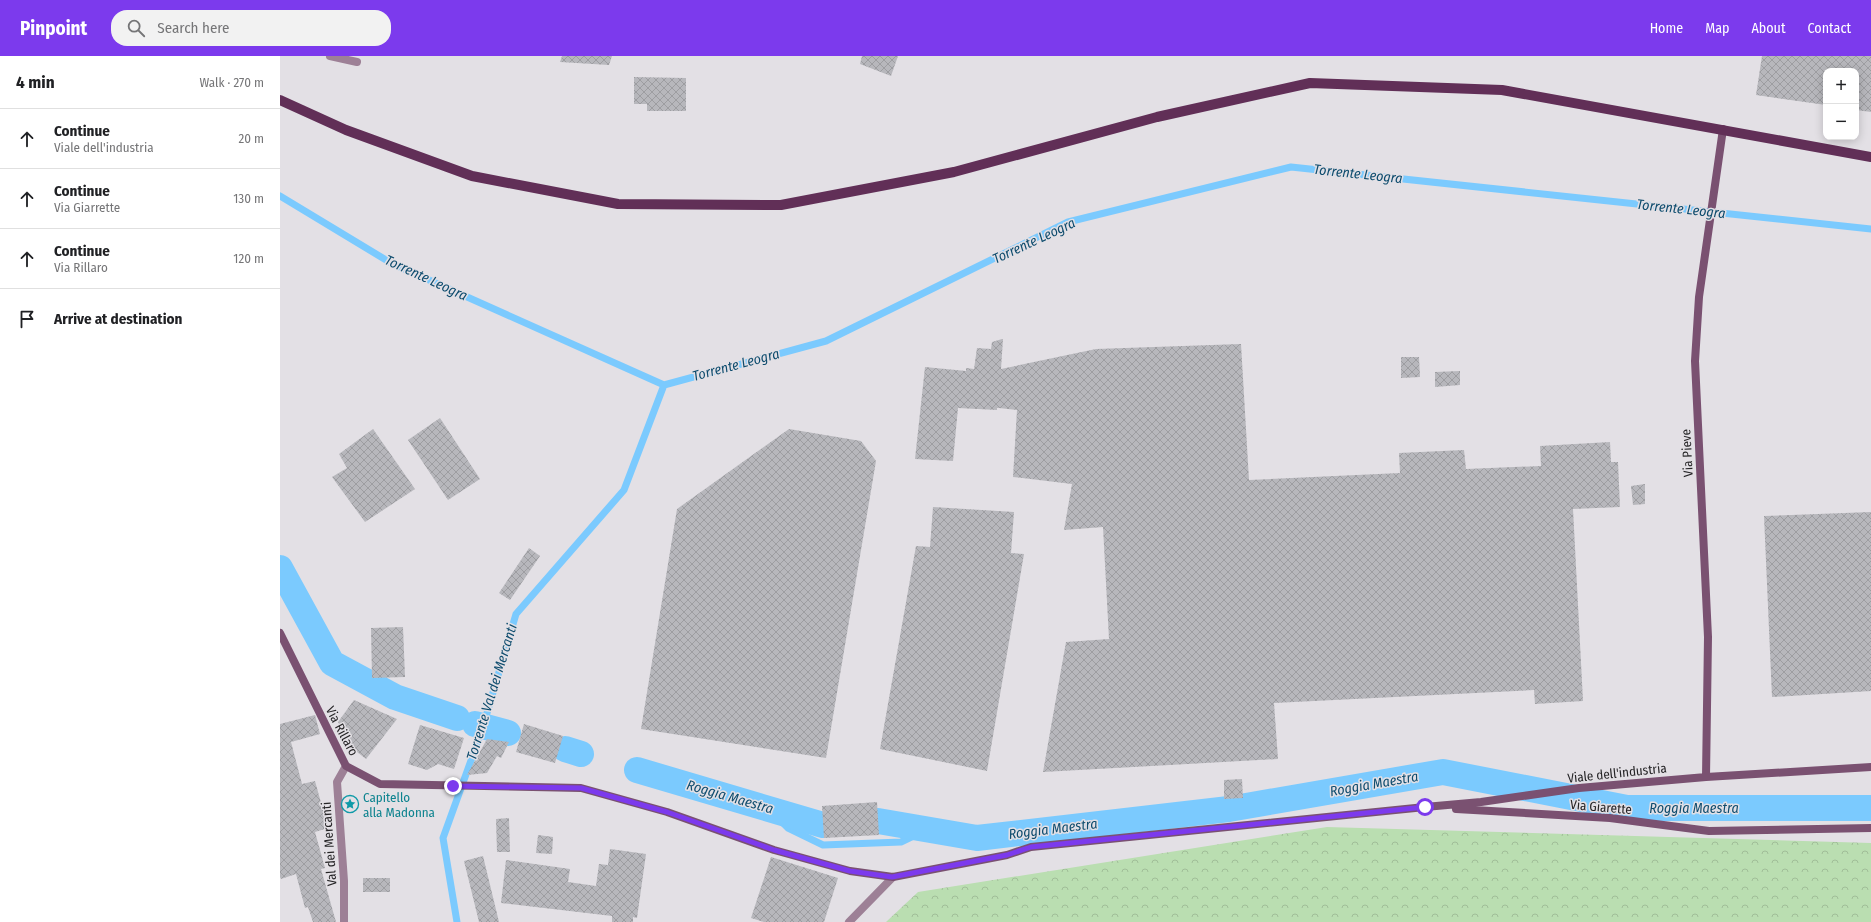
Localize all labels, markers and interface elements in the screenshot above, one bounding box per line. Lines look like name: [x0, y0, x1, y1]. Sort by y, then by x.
search box: [111, 10, 391, 46]
text: Pinpoint: [20, 17, 87, 40]
icon: search: [125, 17, 147, 39]
text: Search here: [157, 19, 230, 37]
text: Home: [1650, 20, 1683, 37]
text: Map: [1705, 20, 1729, 37]
text: About: [1751, 20, 1786, 37]
text: Contact: [1808, 20, 1851, 37]
map controls: [1823, 68, 1859, 140]
button: +: [1823, 68, 1859, 104]
text: 4 min: [16, 72, 55, 93]
text: Walk · 270 m: [199, 75, 264, 90]
button: −: [1823, 104, 1859, 140]
text: Continue: [54, 122, 110, 140]
icon: ahead: [16, 128, 38, 150]
text: 20 m: [238, 131, 264, 146]
text: Viale dell'industria: [54, 140, 154, 155]
water label: Torrente Leogra: [1313, 161, 1403, 187]
text: Continue: [54, 182, 110, 200]
icon: ahead: [16, 188, 38, 210]
text: 130 m: [233, 191, 264, 206]
water label: Torrente Leogra: [1636, 196, 1726, 222]
text: Via Giarrette: [54, 200, 120, 215]
water label: Torrente Leogra: [990, 214, 1078, 268]
text: Continue: [54, 242, 110, 260]
icon: ahead: [16, 248, 38, 270]
text: 120 m: [233, 251, 264, 266]
water label: Torrente Leogra: [382, 251, 470, 305]
text: Via Rillaro: [54, 260, 108, 275]
icon: arrive: [16, 308, 38, 330]
text: Arrive at destination: [54, 310, 182, 328]
water label: Torrente Leogra: [691, 345, 781, 385]
street label: Via Pieve: [1678, 429, 1696, 477]
water label: Torrente Val dei Mercanti: [463, 621, 521, 762]
street label: Via Rillaro: [323, 704, 361, 758]
street label: Viale dell'industria: [1567, 760, 1667, 786]
water label: Roggia Maestra: [1329, 768, 1419, 800]
route end: [444, 777, 462, 795]
water label: Roggia Maestra: [685, 777, 775, 817]
place label: Capitello alla Madonna: [363, 790, 435, 820]
place icon: Capitello alla Madonna: [340, 794, 360, 814]
street label: Via Giarette: [1570, 797, 1632, 817]
route start: [1416, 798, 1434, 816]
water label: Roggia Maestra: [1649, 800, 1739, 817]
street label: Val dei Mercanti: [319, 801, 339, 887]
water label: Roggia Maestra: [1008, 815, 1098, 843]

